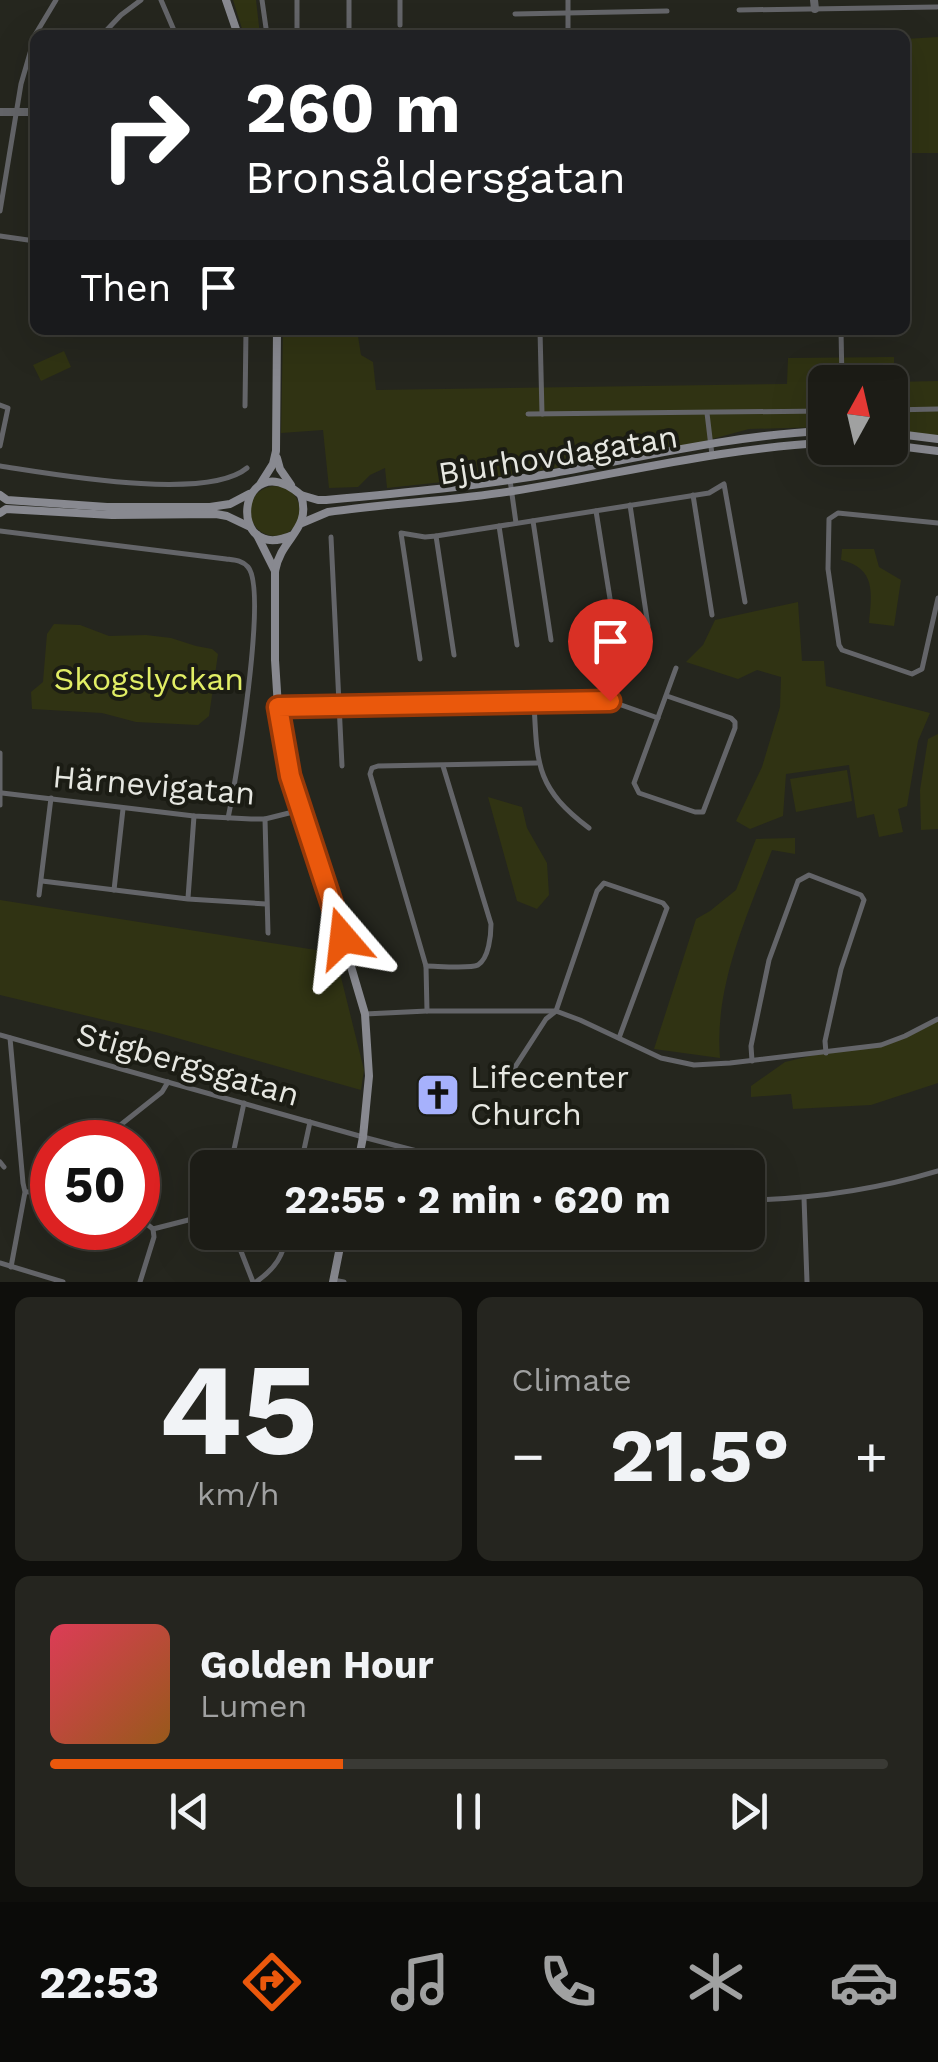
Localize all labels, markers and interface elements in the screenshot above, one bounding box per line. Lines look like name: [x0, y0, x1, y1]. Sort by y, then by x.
text: 260 m: [245, 67, 461, 149]
icon: right: [80, 70, 210, 200]
text: Bronsåldersgatan: [245, 151, 626, 204]
icon: arrive: [191, 260, 246, 315]
text: Then: [80, 266, 171, 310]
north arrow: [808, 365, 908, 465]
map controls: [808, 365, 908, 465]
street label: Bjurhovdagatan: [436, 417, 680, 493]
pin: [568, 599, 653, 702]
icon: arrive: [583, 614, 638, 669]
park label: Skogslyckan: [54, 660, 244, 698]
street label: Härnevigatan: [51, 757, 257, 813]
position arrow: [291, 886, 395, 990]
street label: Stigbergsgatan: [72, 1014, 304, 1114]
place label: Lifecenter Church: [470, 1058, 629, 1133]
church icon: Lifecenter Church: [415, 1072, 461, 1118]
speed limit sign: 50: [30, 1120, 160, 1250]
text: 22:55 · 2 min · 620 m: [284, 1178, 671, 1222]
text: 45: [158, 1333, 318, 1486]
text: Climate: [512, 1361, 632, 1399]
text: 21.5°: [610, 1411, 790, 1499]
text: −: [512, 1424, 545, 1488]
text: +: [855, 1424, 888, 1488]
text: km/h: [197, 1475, 279, 1513]
text: Golden Hour: [200, 1643, 434, 1687]
text: Lumen: [200, 1687, 307, 1725]
icon: previous: [162, 1784, 217, 1839]
icon: pause: [441, 1784, 496, 1839]
icon: next: [721, 1784, 776, 1839]
icon: directions: [237, 1947, 307, 2017]
icon: music: [385, 1947, 455, 2017]
icon: phone: [533, 1947, 603, 2017]
icon: climate: [681, 1947, 751, 2017]
icon: car: [829, 1947, 899, 2017]
text: 22:53: [39, 1956, 159, 2009]

